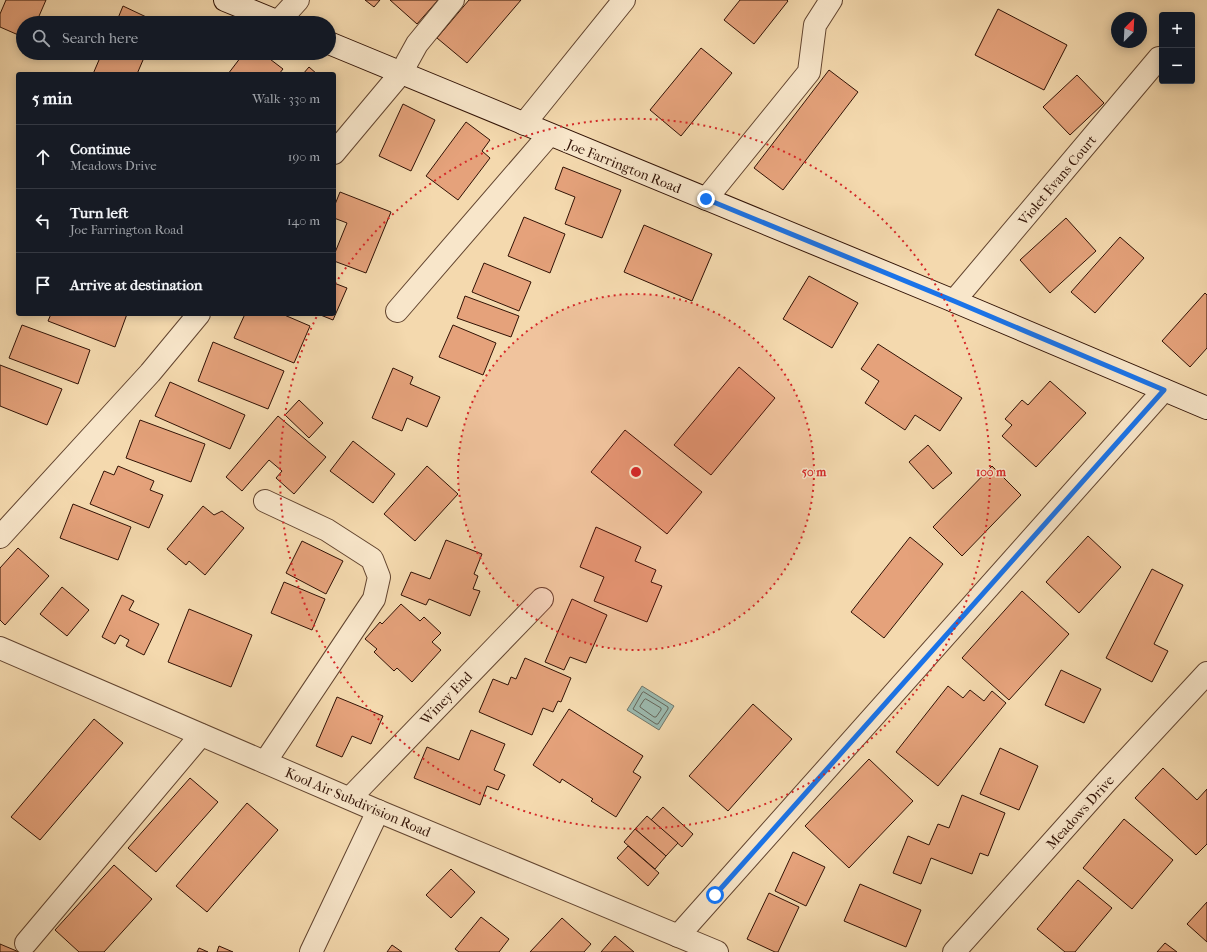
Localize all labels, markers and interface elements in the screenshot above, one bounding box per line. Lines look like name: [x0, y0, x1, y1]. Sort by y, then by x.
north arrow: [1111, 12, 1147, 48]
map controls: [1159, 12, 1195, 84]
button: +: [1159, 12, 1195, 48]
search box: [16, 16, 336, 60]
icon: search: [30, 27, 52, 49]
text: Search here: [62, 29, 138, 47]
button: −: [1159, 48, 1195, 84]
text: 5 min: [32, 88, 72, 108]
text: Walk · 330 m: [252, 91, 320, 106]
street label: Violet Evans Court: [1014, 132, 1100, 229]
street label: Joe Farrington Road: [563, 135, 684, 197]
text: Continue: [70, 140, 130, 158]
icon: ahead: [32, 146, 54, 168]
text: 190 m: [288, 149, 320, 164]
text: Meadows Drive: [70, 158, 157, 173]
route end: [697, 190, 715, 208]
text: Turn left: [70, 204, 128, 222]
icon: left: [32, 210, 54, 232]
text: 140 m: [287, 213, 320, 228]
text: Joe Farrington Road: [70, 222, 183, 237]
icon: arrive: [32, 274, 54, 296]
text: Arrive at destination: [70, 276, 202, 294]
centre of rings: [629, 465, 643, 479]
text: 50 m: [802, 465, 827, 479]
text: 100 m: [976, 465, 1007, 479]
street label: Winey End: [416, 668, 476, 729]
street label: Kool Air Subdivision Road: [282, 764, 434, 841]
street label: Meadows Drive: [1043, 772, 1118, 853]
route start: [706, 886, 724, 904]

